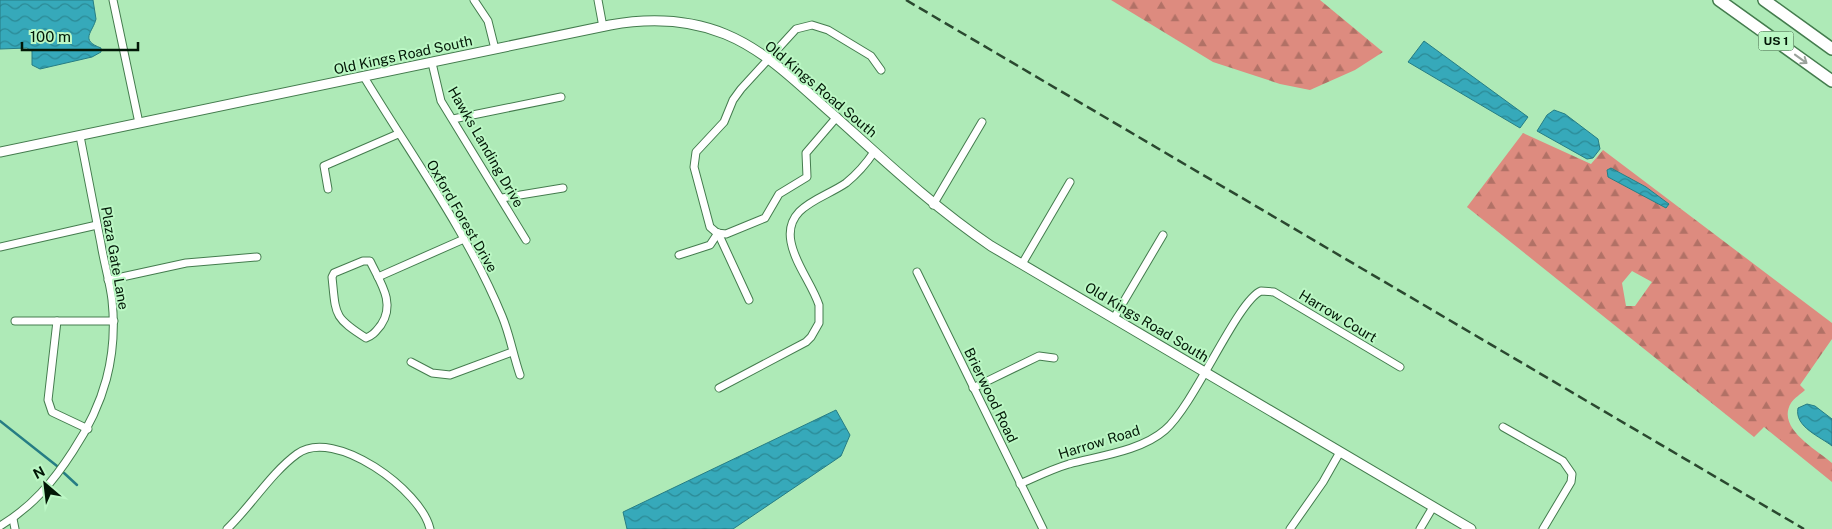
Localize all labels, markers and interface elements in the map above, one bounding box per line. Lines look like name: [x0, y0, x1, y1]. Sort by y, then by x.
scale bar: [22, 20, 139, 52]
text: 100 m: [30, 28, 71, 45]
road number: US 1: [1758, 31, 1794, 50]
street label: Old Kings Road South: [332, 32, 474, 78]
street label: Old Kings Road South: [762, 37, 880, 141]
one-way arrow: [1794, 54, 1808, 64]
street label: Hawks Landing Drive: [445, 84, 527, 210]
street label: Oxford Forest Drive: [423, 157, 501, 275]
street label: Plaza Gate Lane: [98, 205, 132, 311]
street label: Old Kings Road South: [1082, 279, 1212, 365]
street label: Harrow Court: [1296, 287, 1380, 345]
street label: Brierwood Road: [961, 345, 1021, 445]
street label: Harrow Road: [1056, 422, 1142, 462]
north arrow: [20, 459, 70, 509]
text: N: [30, 463, 47, 482]

